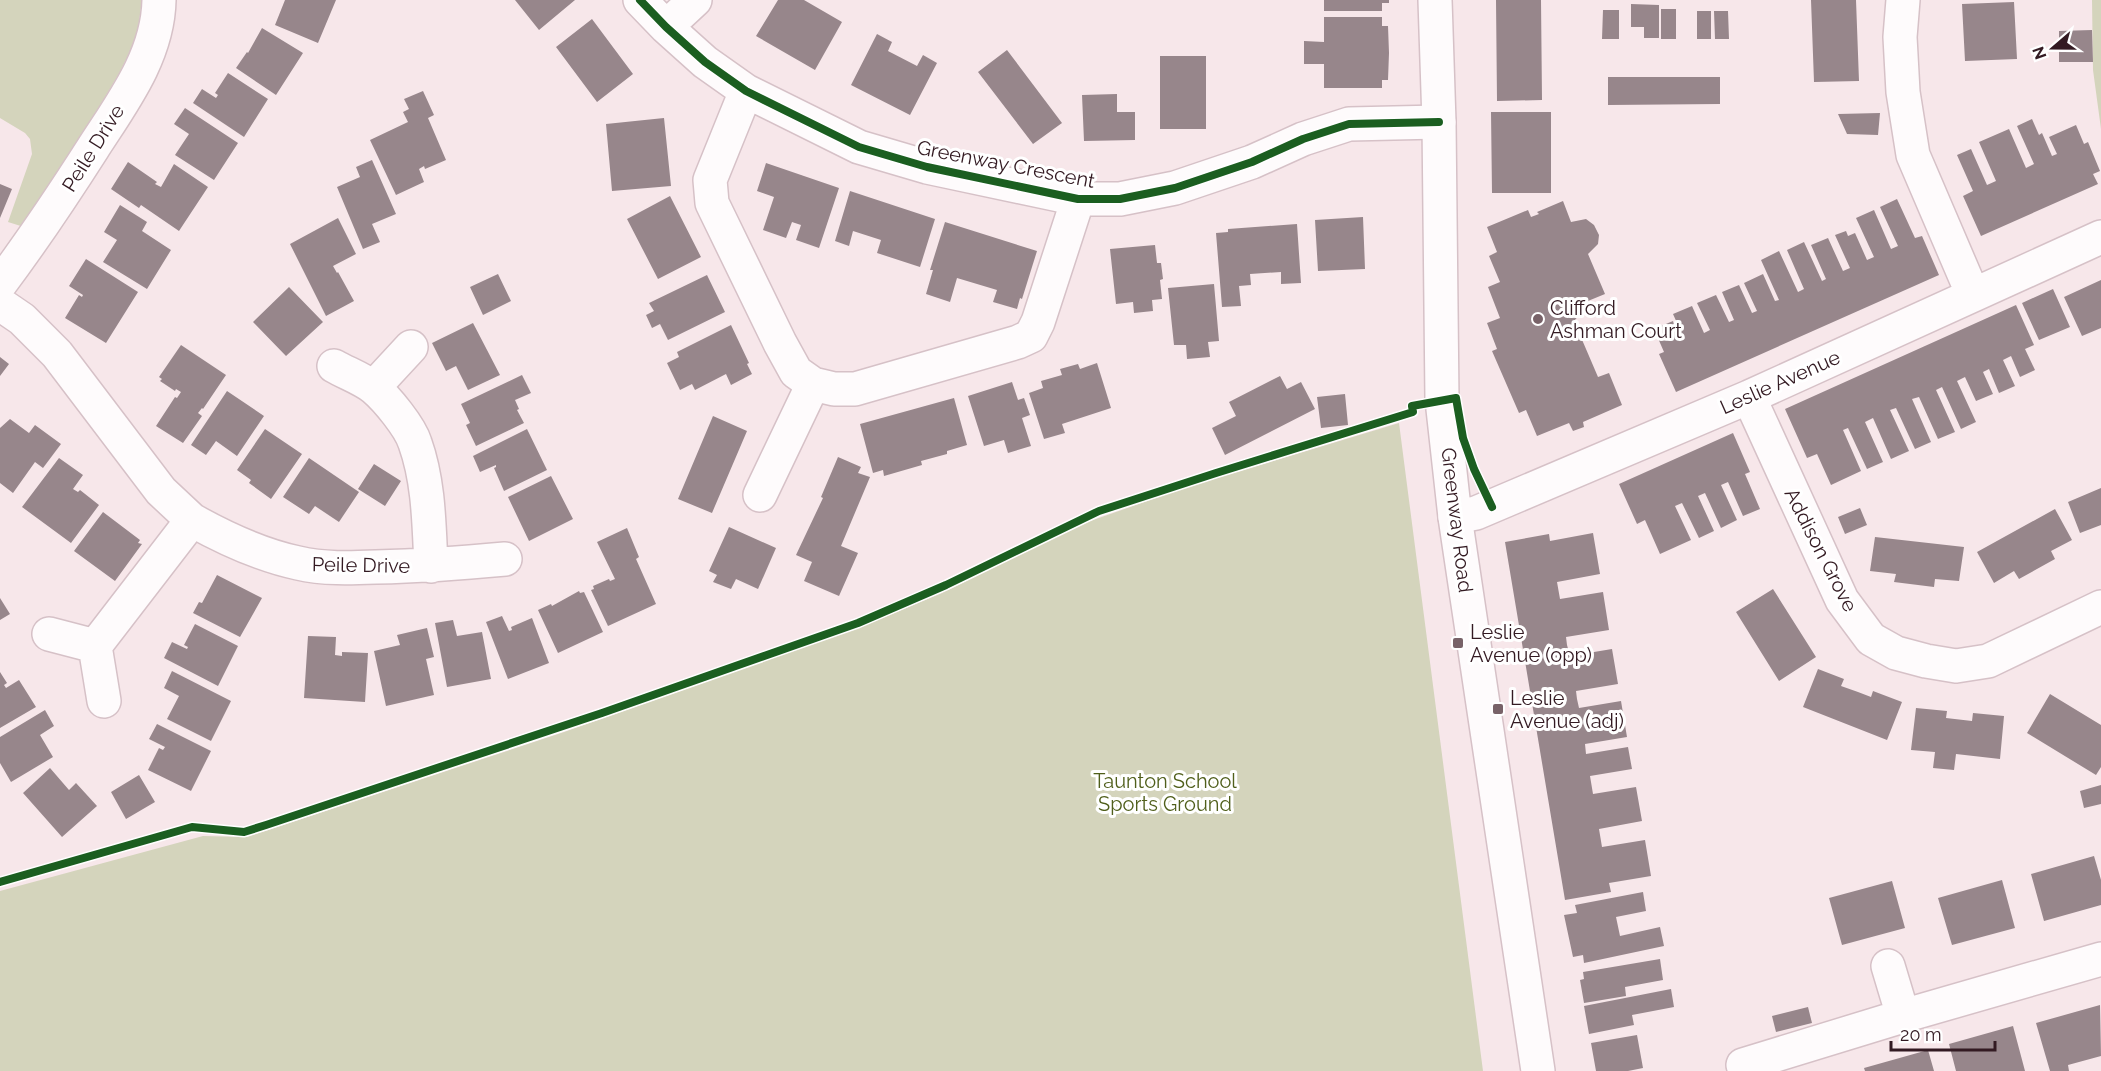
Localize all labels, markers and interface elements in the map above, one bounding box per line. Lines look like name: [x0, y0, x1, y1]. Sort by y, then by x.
north arrow: [2023, 18, 2083, 78]
text: N: [2028, 44, 2050, 62]
street label: Peile Drive: [57, 100, 129, 196]
street label: Greenway Crescent: [915, 135, 1097, 193]
place label: Clifford Ashman Court: [1550, 296, 1682, 343]
marker: Clifford Ashman Court: [1531, 312, 1545, 326]
street label: Leslie Avenue: [1716, 345, 1844, 419]
street label: Greenway Road: [1436, 446, 1478, 594]
street label: Addison Grove: [1780, 484, 1863, 616]
street label: Peile Drive: [312, 552, 411, 578]
place label: Leslie Avenue (opp): [1470, 620, 1592, 667]
marker: Leslie Avenue (opp): [1451, 636, 1465, 650]
place label: Leslie Avenue (adj): [1510, 686, 1624, 733]
marker: Leslie Avenue (adj): [1491, 702, 1505, 716]
park label: Taunton School Sports Ground: [1093, 769, 1237, 816]
scale bar: [1891, 1014, 1994, 1052]
text: 20 m: [1900, 1024, 1942, 1045]

